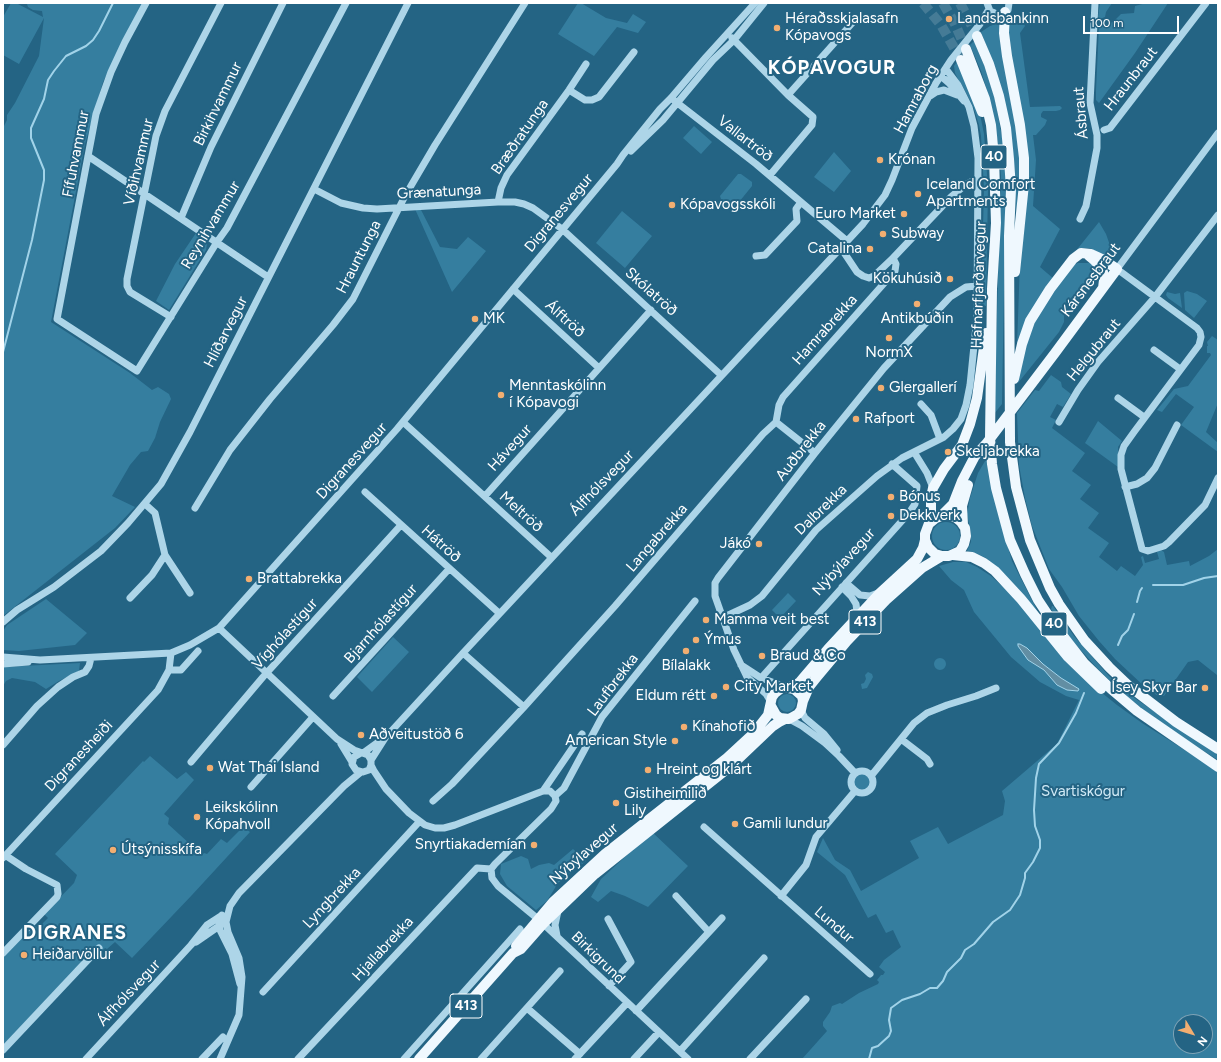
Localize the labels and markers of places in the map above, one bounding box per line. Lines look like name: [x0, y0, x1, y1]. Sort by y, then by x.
place label: Héraðsskjalasafn Kópavogs: [785, 10, 898, 45]
place label: Landsbankinn: [957, 10, 1049, 28]
marker: Landsbankinn: [944, 14, 954, 24]
marker: Héraðsskjalasafn Kópavogs: [772, 23, 782, 33]
place label: Krónan: [888, 151, 935, 169]
marker: Krónan: [875, 155, 885, 165]
place label: Iceland Comfort Apartments: [926, 176, 1035, 211]
marker: Iceland Comfort Apartments: [913, 189, 923, 199]
place label: Kópavogsskóli: [680, 196, 776, 214]
marker: Kópavogsskóli: [667, 200, 677, 210]
place label: Euro Market: [815, 205, 896, 223]
marker: Euro Market: [899, 209, 909, 219]
place label: Subway: [891, 225, 944, 243]
marker: Subway: [878, 229, 888, 239]
place label: Catalina: [807, 240, 862, 258]
marker: Catalina: [865, 244, 875, 254]
place label: Kökuhúsið: [873, 270, 942, 288]
marker: Kökuhúsið: [945, 274, 955, 284]
marker: Antikbúðin: [912, 299, 922, 309]
place label: MK: [483, 310, 505, 328]
place label: Antikbúðin: [881, 310, 953, 328]
marker: MK: [470, 314, 480, 324]
marker: NormX: [884, 333, 894, 343]
place label: NormX: [865, 344, 913, 362]
place label: Menntaskólinn í Kópavogi: [509, 377, 606, 412]
place label: Glergallerí: [889, 379, 957, 397]
marker: Glergallerí: [876, 383, 886, 393]
marker: Menntaskólinn í Kópavogi: [496, 390, 506, 400]
place label: Rafport: [864, 410, 915, 428]
marker: Rafport: [851, 414, 861, 424]
place label: Skeljabrekka: [956, 443, 1040, 461]
marker: Skeljabrekka: [943, 447, 953, 457]
place label: Bónus: [899, 488, 941, 506]
marker: Bónus: [886, 492, 896, 502]
place label: Dekkverk: [899, 507, 960, 525]
marker: Dekkverk: [886, 511, 896, 521]
place label: Jákó: [720, 535, 751, 553]
marker: Jákó: [754, 539, 764, 549]
place label: Brattabrekka: [257, 570, 342, 588]
marker: Brattabrekka: [244, 574, 254, 584]
place label: Mamma veit best: [714, 611, 830, 629]
marker: Mamma veit best: [701, 615, 711, 625]
place label: Ýmus: [704, 631, 741, 649]
marker: Ýmus: [691, 635, 701, 645]
marker: Bílalakk: [681, 646, 691, 656]
place label: Braud & Co: [770, 647, 846, 665]
marker: Braud & Co: [757, 651, 767, 661]
place label: Bílalakk: [661, 657, 711, 675]
place label: City Market: [734, 678, 812, 696]
place label: Ísey Skyr Bar: [1111, 679, 1197, 697]
marker: City Market: [721, 682, 731, 692]
marker: Ísey Skyr Bar: [1200, 683, 1210, 693]
place label: Eldum rétt: [636, 687, 706, 705]
marker: Eldum rétt: [709, 691, 719, 701]
place label: Kínahofið: [692, 718, 755, 736]
marker: Kínahofið: [679, 722, 689, 732]
place label: Aðveitustöð 6: [369, 726, 463, 744]
marker: Aðveitustöð 6: [356, 730, 366, 740]
place label: American Style: [565, 732, 667, 750]
marker: American Style: [670, 736, 680, 746]
place label: Wat Thai Island: [218, 759, 319, 777]
place label: Hreint og klárt: [656, 761, 752, 779]
marker: Wat Thai Island: [205, 763, 215, 773]
marker: Hreint og klárt: [643, 765, 653, 775]
place label: Gistiheimilið Lily: [624, 785, 707, 820]
marker: Gistiheimilið Lily: [611, 798, 621, 808]
place label: Leikskólinn Kópahvoll: [205, 799, 278, 834]
marker: Leikskólinn Kópahvoll: [192, 812, 202, 822]
place label: Gamli lundur: [743, 815, 828, 833]
marker: Gamli lundur: [730, 819, 740, 829]
place label: Snyrtiakademían: [415, 836, 526, 854]
marker: Snyrtiakademían: [529, 840, 539, 850]
place label: Útsýnisskífa: [121, 841, 202, 859]
marker: Útsýnisskífa: [108, 845, 118, 855]
place label: Heiðarvöllur: [32, 946, 113, 964]
marker: Heiðarvöllur: [19, 950, 29, 960]

